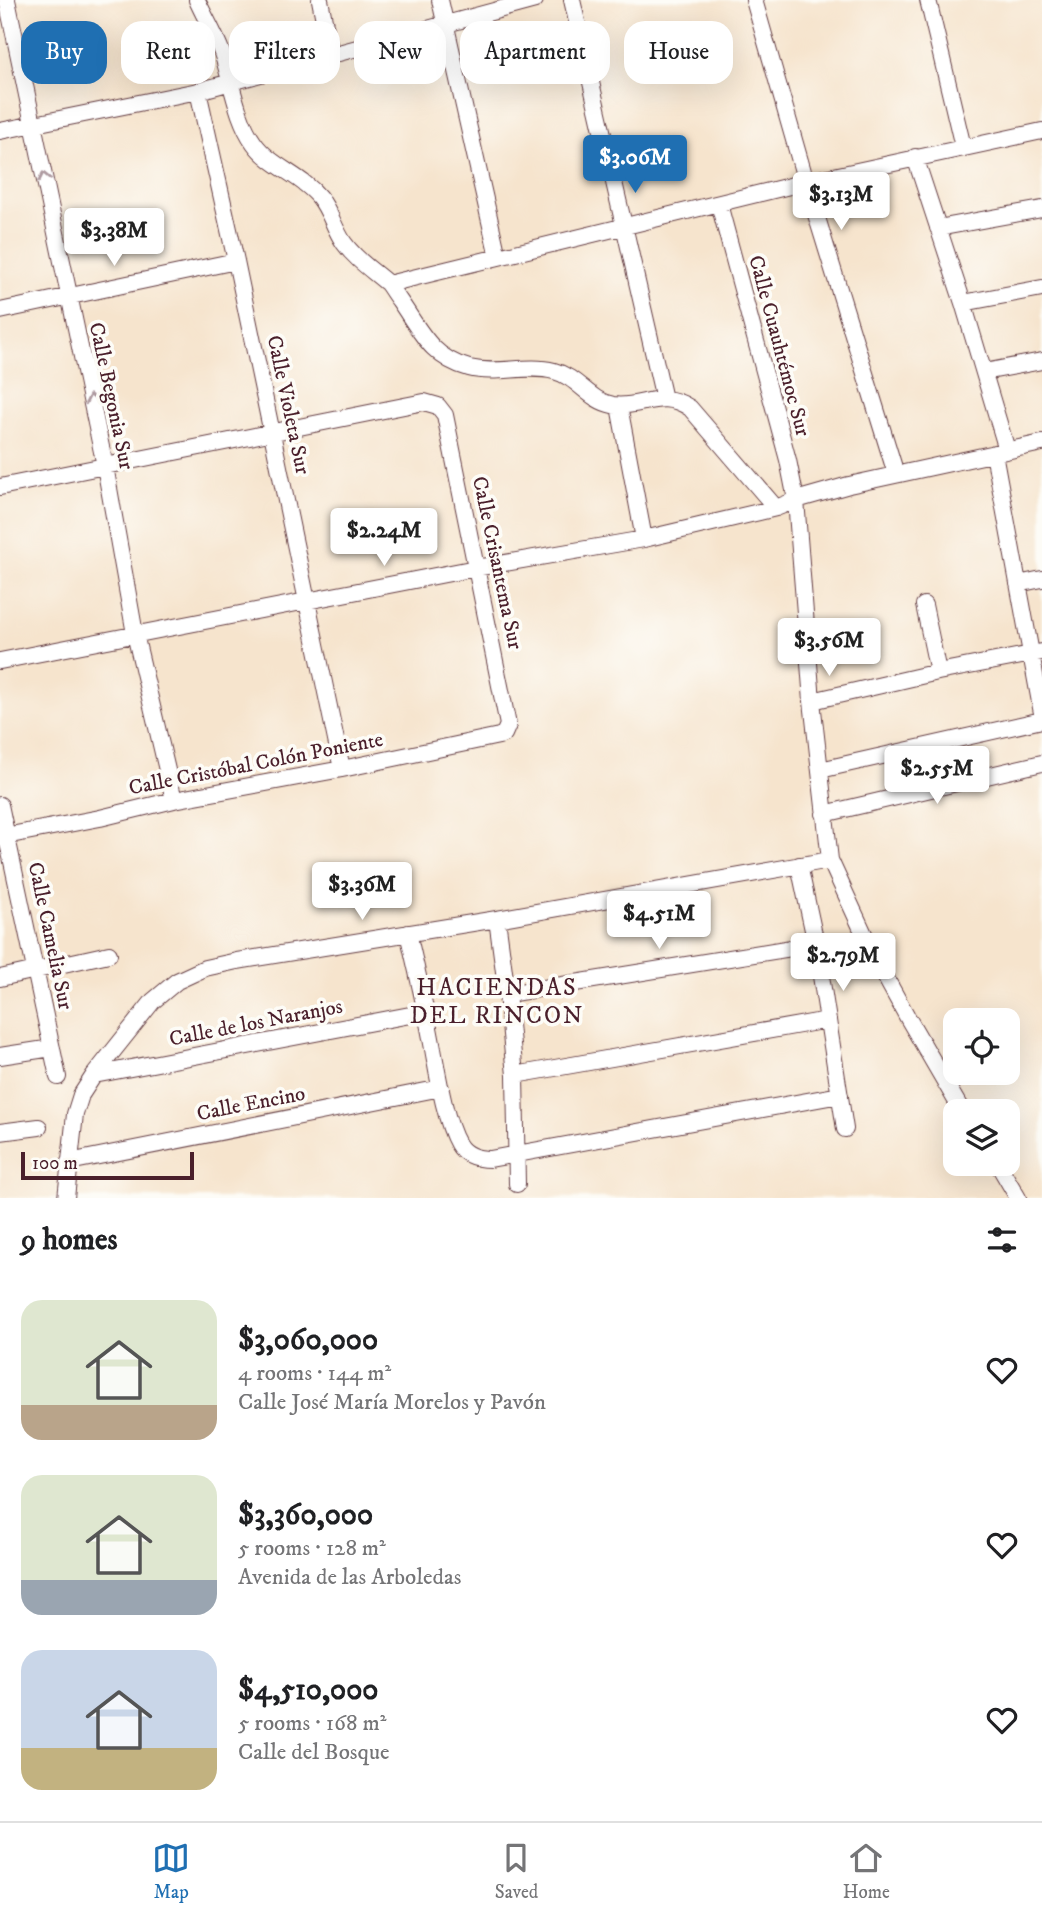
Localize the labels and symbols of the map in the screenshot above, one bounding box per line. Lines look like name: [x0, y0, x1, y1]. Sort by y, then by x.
pin: $3.06M: [578, 136, 692, 195]
one-way arrow: [38, 171, 53, 183]
pin: $3.13M: [784, 173, 898, 232]
pin: $3.38M: [57, 208, 171, 268]
street label: Calle Cuauhtémoc Sur: [742, 253, 816, 440]
street label: Calle Begonia Sur: [83, 320, 139, 472]
street label: Calle Violeta Sur: [261, 333, 315, 477]
one-way arrow: [84, 393, 99, 405]
street label: Calle Crisantema Sur: [466, 474, 528, 652]
pin: $2.24M: [327, 508, 441, 568]
pin: $3.56M: [772, 618, 886, 678]
street label: Calle Cristóbal Colón Poniente: [127, 727, 386, 801]
pin: $2.55M: [880, 746, 994, 806]
street label: Calle Camelia Sur: [22, 860, 78, 1012]
pin: $3.36M: [305, 862, 419, 922]
pin: $4.51M: [602, 892, 716, 951]
pin: $2.79M: [786, 934, 900, 993]
district label: HACIENDAS DEL RINCON: [410, 973, 584, 1031]
street label: Calle de los Naranjos: [167, 993, 345, 1053]
street label: Calle Encino: [195, 1081, 307, 1127]
scale bar: [21, 1149, 194, 1181]

